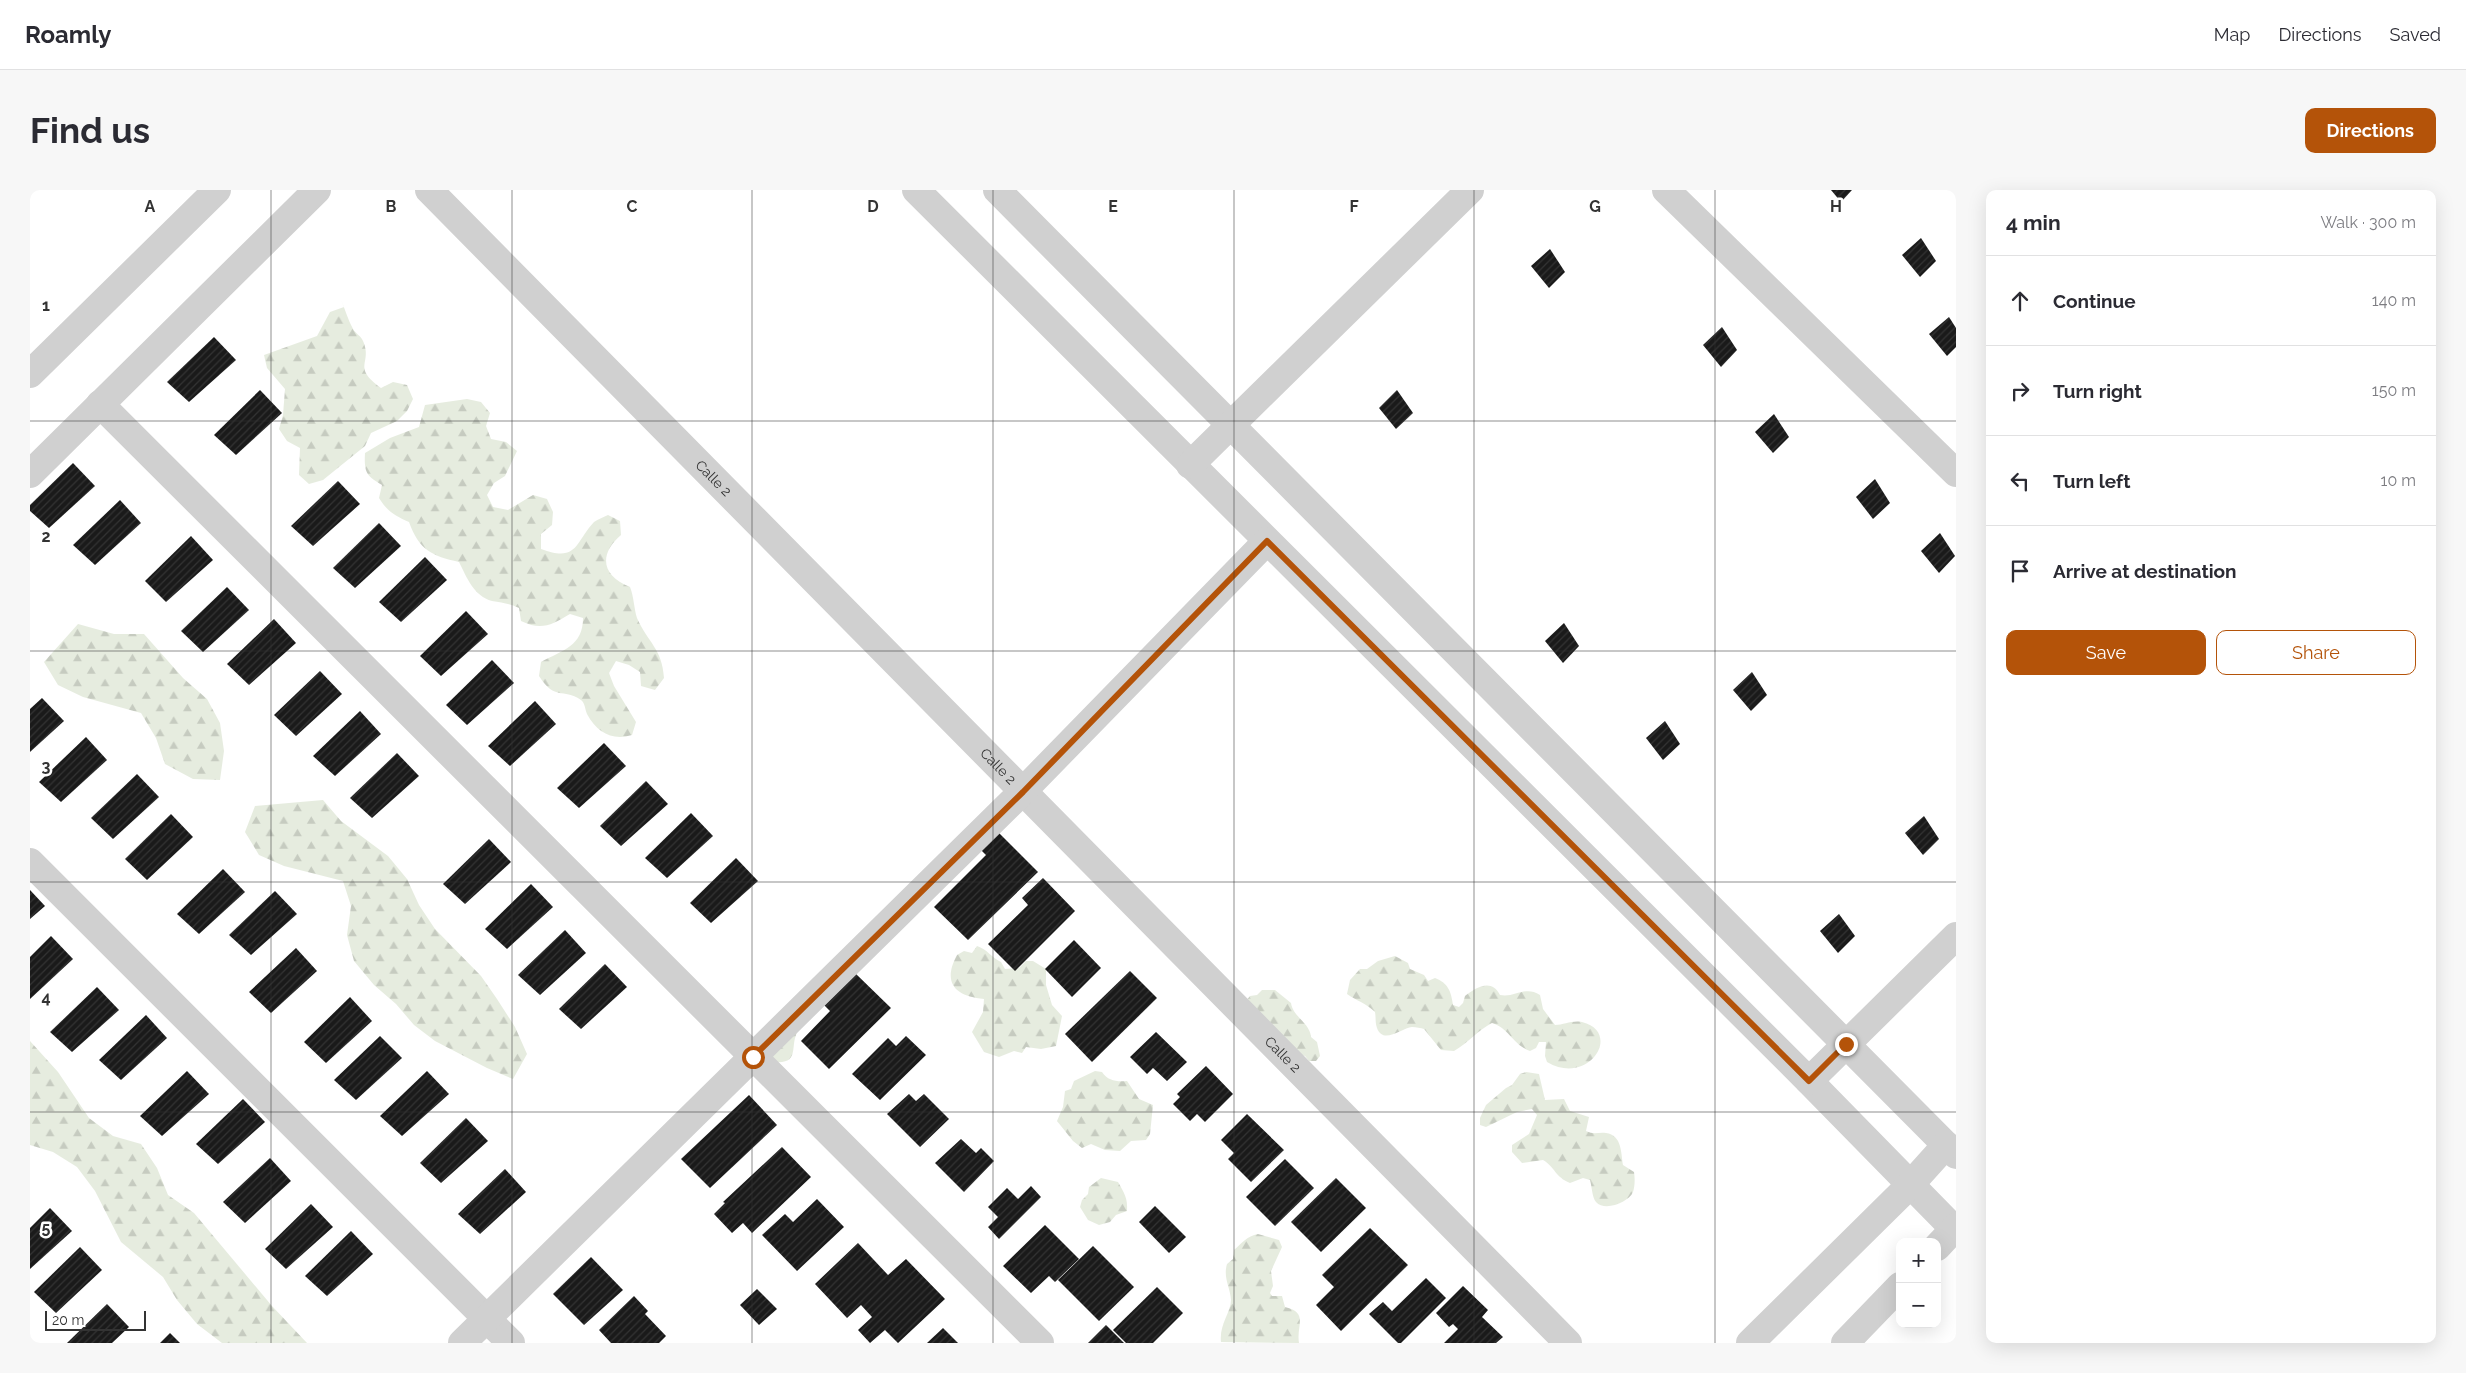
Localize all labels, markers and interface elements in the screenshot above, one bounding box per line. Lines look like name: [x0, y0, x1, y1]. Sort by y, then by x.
text: Roamly: [25, 20, 111, 49]
text: Map: [2214, 24, 2250, 45]
text: Directions: [2278, 24, 2362, 45]
text: Saved: [2390, 24, 2441, 45]
button: Directions: [2305, 108, 2436, 153]
text: Find us: [30, 110, 150, 151]
text: A: [145, 197, 156, 216]
text: B: [386, 197, 397, 216]
text: C: [627, 197, 638, 216]
text: D: [867, 197, 879, 216]
text: E: [1108, 197, 1118, 216]
text: F: [1349, 197, 1359, 216]
text: G: [1589, 197, 1601, 216]
text: H: [1830, 197, 1842, 216]
text: 4 min: [2006, 210, 2061, 235]
text: Walk · 300 m: [2320, 213, 2416, 232]
icon: ahead: [2006, 287, 2034, 315]
text: Continue: [2053, 290, 2136, 312]
text: 140 m: [2372, 291, 2416, 310]
text: 1: [42, 296, 50, 315]
icon: right: [2006, 377, 2034, 405]
text: Turn right: [2053, 380, 2142, 402]
text: 150 m: [2372, 381, 2416, 400]
street label: Calle 2: [692, 457, 735, 499]
icon: left: [2006, 467, 2034, 495]
text: Turn left: [2053, 470, 2130, 492]
text: 10 m: [2381, 471, 2416, 490]
text: 2: [41, 527, 51, 546]
icon: arrive: [2006, 557, 2034, 585]
text: Arrive at destination: [2053, 560, 2237, 582]
button: Save: [2006, 630, 2206, 675]
button: Share: [2216, 630, 2416, 675]
street label: Calle 2: [977, 745, 1019, 788]
text: 3: [42, 757, 51, 776]
text: 4: [41, 988, 51, 1007]
street label: Calle 2: [1262, 1033, 1304, 1076]
route end: [1835, 1033, 1858, 1056]
route start: [742, 1046, 765, 1069]
text: 5: [42, 1218, 51, 1237]
map controls: [1896, 1238, 1941, 1328]
button: +: [1896, 1238, 1941, 1283]
button: −: [1896, 1283, 1941, 1328]
scale bar: [45, 1308, 146, 1331]
text: 20 m: [52, 1312, 84, 1328]

